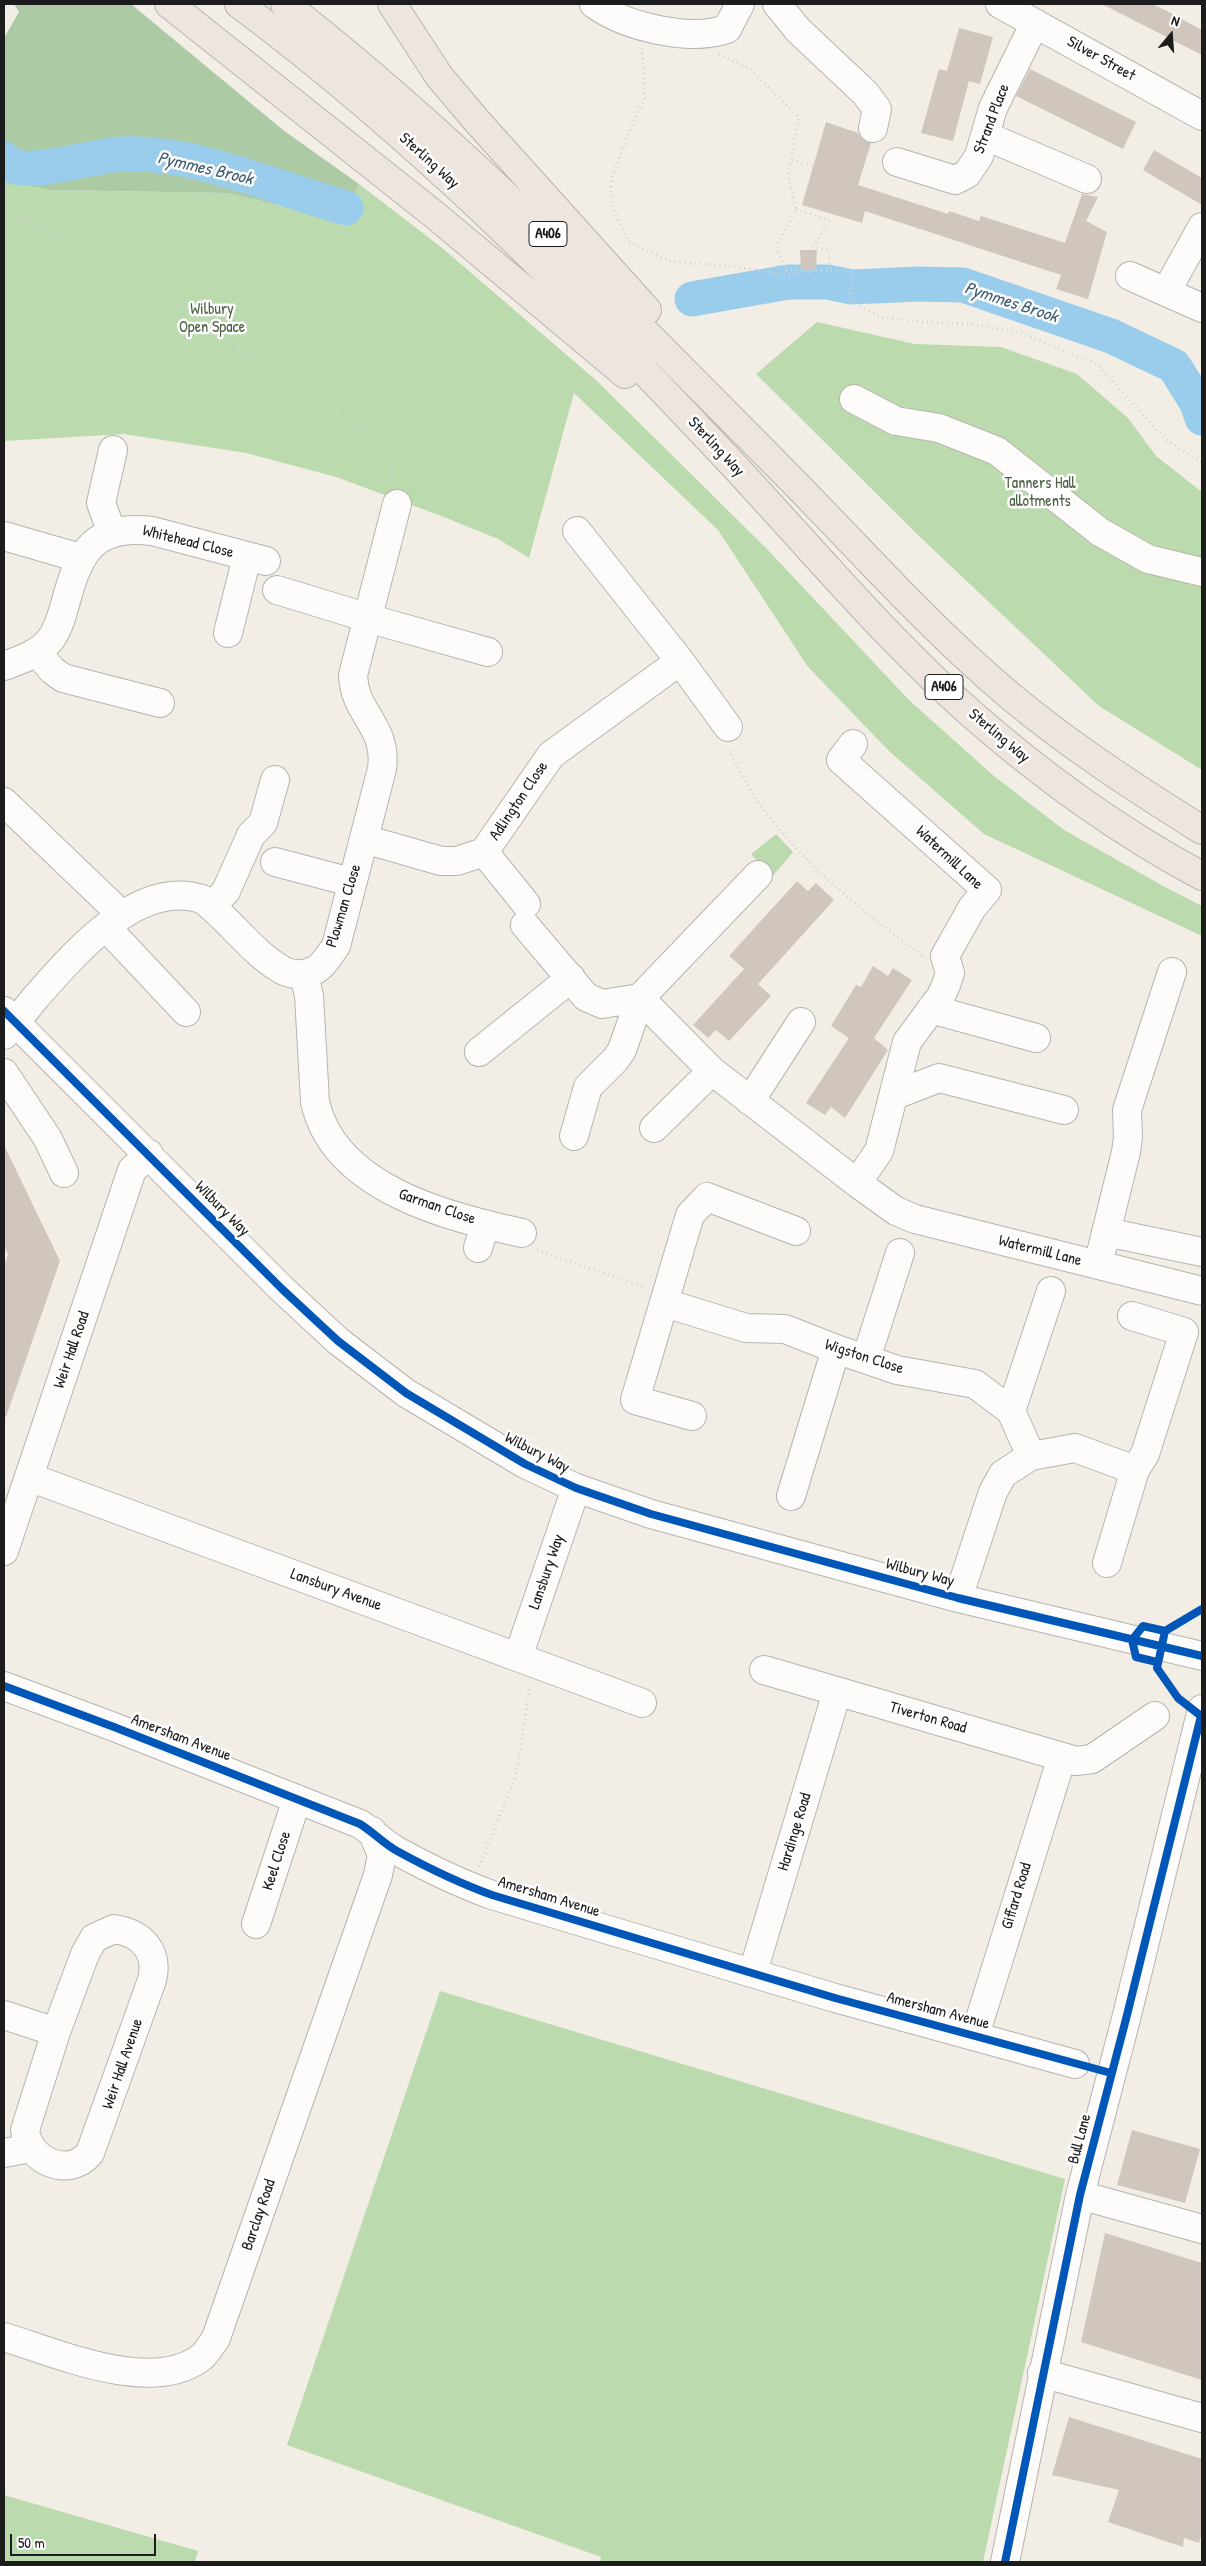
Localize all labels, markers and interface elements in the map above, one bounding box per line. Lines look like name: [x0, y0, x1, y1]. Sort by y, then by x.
north arrow: [1146, 10, 1196, 60]
text: N: [1169, 10, 1182, 30]
street label: Silver Street: [1064, 32, 1138, 86]
street label: Strand Place: [970, 81, 1014, 157]
street label: Sterling Way: [395, 129, 463, 193]
water label: Pymmes Brook: [155, 148, 255, 190]
road number: A406: [529, 222, 567, 246]
water label: Pymmes Brook: [962, 278, 1060, 328]
park label: Wilbury Open Space: [179, 300, 245, 338]
street label: Sterling Way: [684, 413, 748, 481]
park label: Tanners Hall allotments: [1004, 474, 1076, 512]
street label: Whitehead Close: [140, 521, 236, 563]
road number: A406: [925, 674, 963, 700]
street label: Sterling Way: [964, 705, 1034, 767]
street label: Adlington Close: [486, 758, 552, 844]
street label: Watermill Lane: [911, 822, 987, 894]
street label: Plowman Close: [322, 862, 366, 950]
street label: Wilbury Way: [190, 1177, 254, 1241]
street label: Garman Close: [396, 1185, 478, 1229]
street label: Watermill Lane: [996, 1231, 1084, 1271]
street label: Weir Hall Road: [50, 1309, 94, 1391]
street label: Wigston Close: [822, 1335, 906, 1379]
street label: Wilbury Way: [501, 1429, 573, 1477]
street label: Lansbury Way: [525, 1532, 569, 1612]
street label: Wilbury Way: [884, 1555, 956, 1591]
street label: Lansbury Avenue: [288, 1565, 384, 1615]
street label: Tiverton Road: [887, 1698, 969, 1738]
street label: Amersham Avenue: [128, 1710, 234, 1766]
street label: Hardinge Road: [774, 1791, 816, 1873]
street label: Keel Close: [258, 1829, 296, 1893]
street label: Giffard Road: [998, 1861, 1036, 1931]
street label: Amersham Avenue: [496, 1872, 602, 1922]
street label: Amersham Avenue: [885, 1988, 991, 2034]
street label: Weir Hall Avenue: [99, 2016, 147, 2112]
street label: Bull Lane: [1064, 2112, 1096, 2166]
street label: Barclay Road: [238, 2177, 280, 2253]
scale bar: [12, 2524, 159, 2556]
text: 50 m: [18, 2532, 45, 2553]

